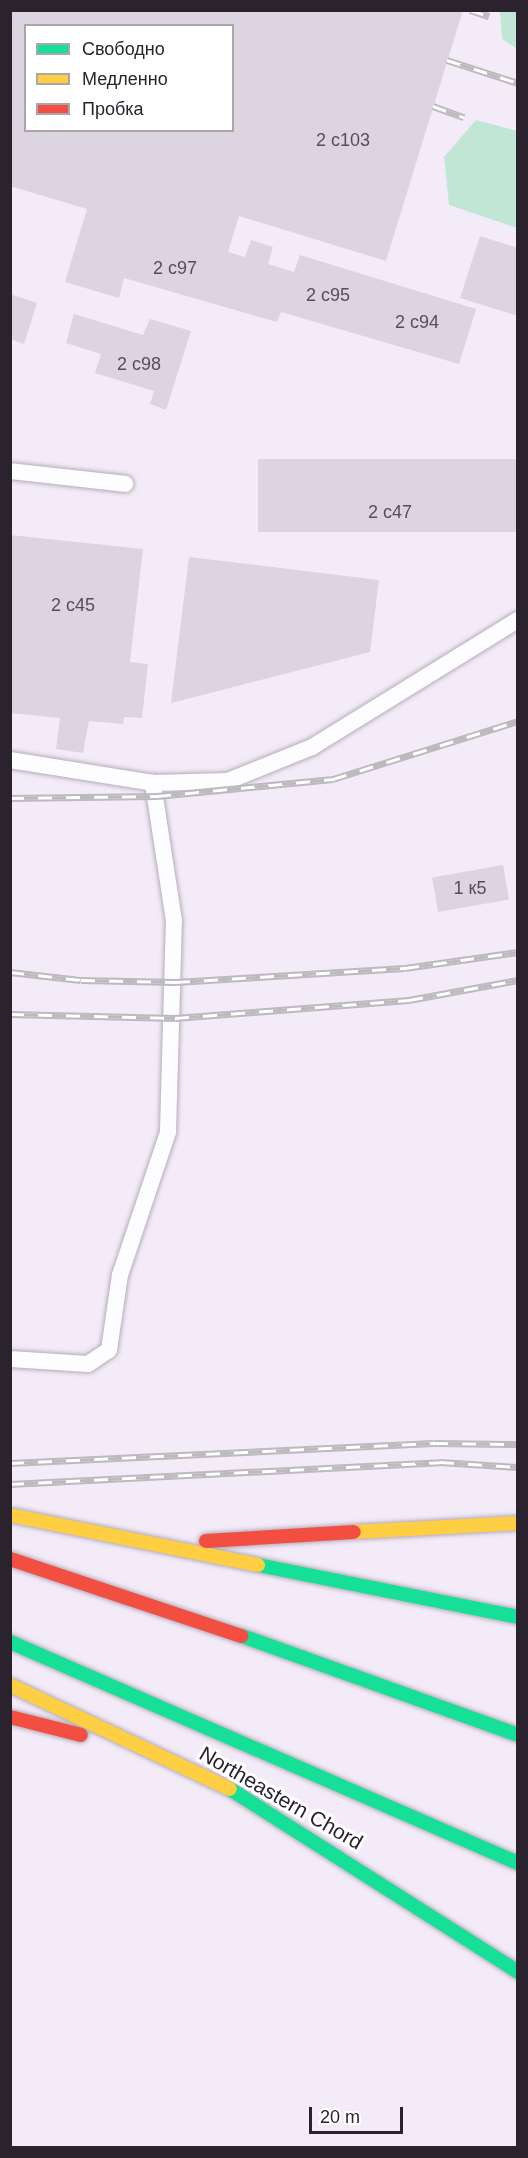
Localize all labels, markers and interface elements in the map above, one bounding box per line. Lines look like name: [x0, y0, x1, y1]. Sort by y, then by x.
legend: [24, 24, 234, 132]
text: Свободно: [82, 39, 165, 59]
text: Медленно: [82, 69, 168, 89]
text: Пробка: [82, 99, 144, 119]
house number: 2 с103: [316, 129, 370, 151]
house number: 2 с97: [153, 257, 197, 279]
house number: 2 с95: [306, 284, 350, 306]
house number: 2 с94: [395, 311, 439, 333]
house number: 2 с98: [117, 353, 161, 375]
house number: 2 с47: [368, 501, 412, 523]
house number: 2 с45: [51, 594, 95, 616]
house number: 1 к5: [454, 877, 486, 899]
street label: Northeastern Chord: [195, 1741, 367, 1855]
scale bar: [312, 2095, 406, 2133]
text: 20 m: [320, 2107, 360, 2127]

